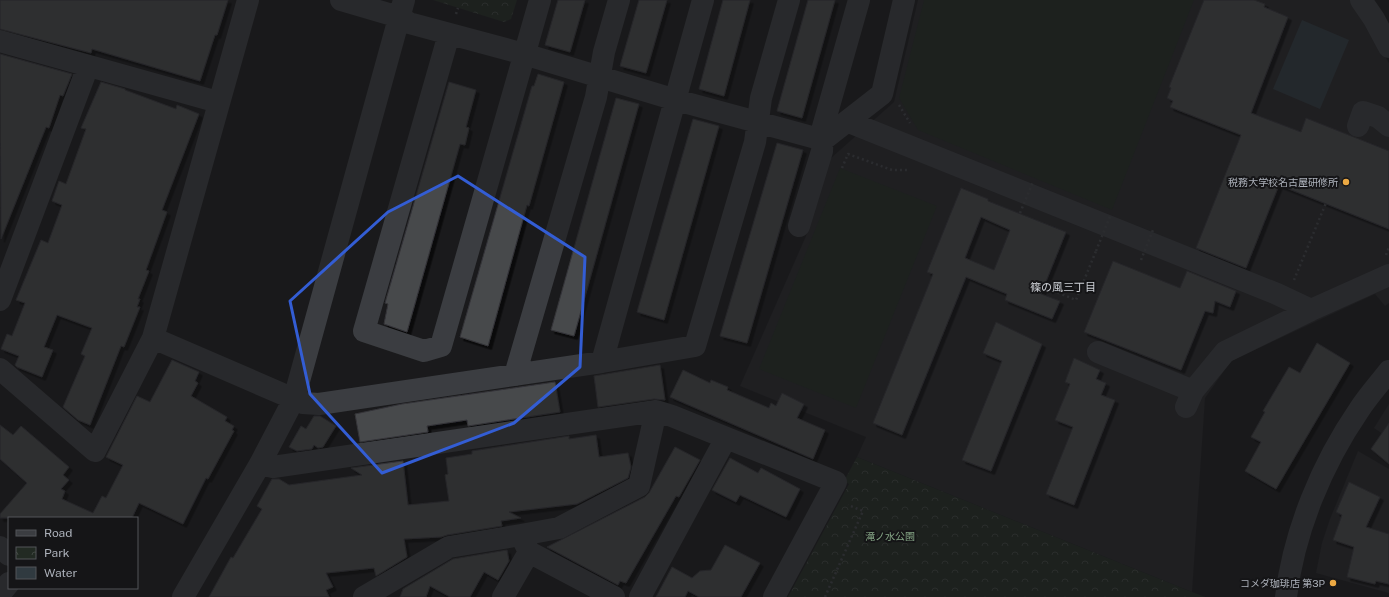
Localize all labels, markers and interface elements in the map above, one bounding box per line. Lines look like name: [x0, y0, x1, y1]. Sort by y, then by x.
place label: 税務大学校名古屋研修所: [1228, 176, 1338, 188]
marker: 税務大学校名古屋研修所: [1341, 177, 1351, 187]
district label: 篠の風三丁目: [1030, 281, 1096, 293]
legend: [8, 517, 138, 589]
text: Road: [44, 526, 72, 540]
park label: 滝ノ水公園: [865, 530, 915, 542]
text: Park: [44, 546, 70, 560]
text: Water: [44, 566, 78, 580]
place label: コメダ珈琲店 第3P: [1240, 577, 1326, 589]
marker: コメダ珈琲店 第3P: [1328, 578, 1338, 588]

